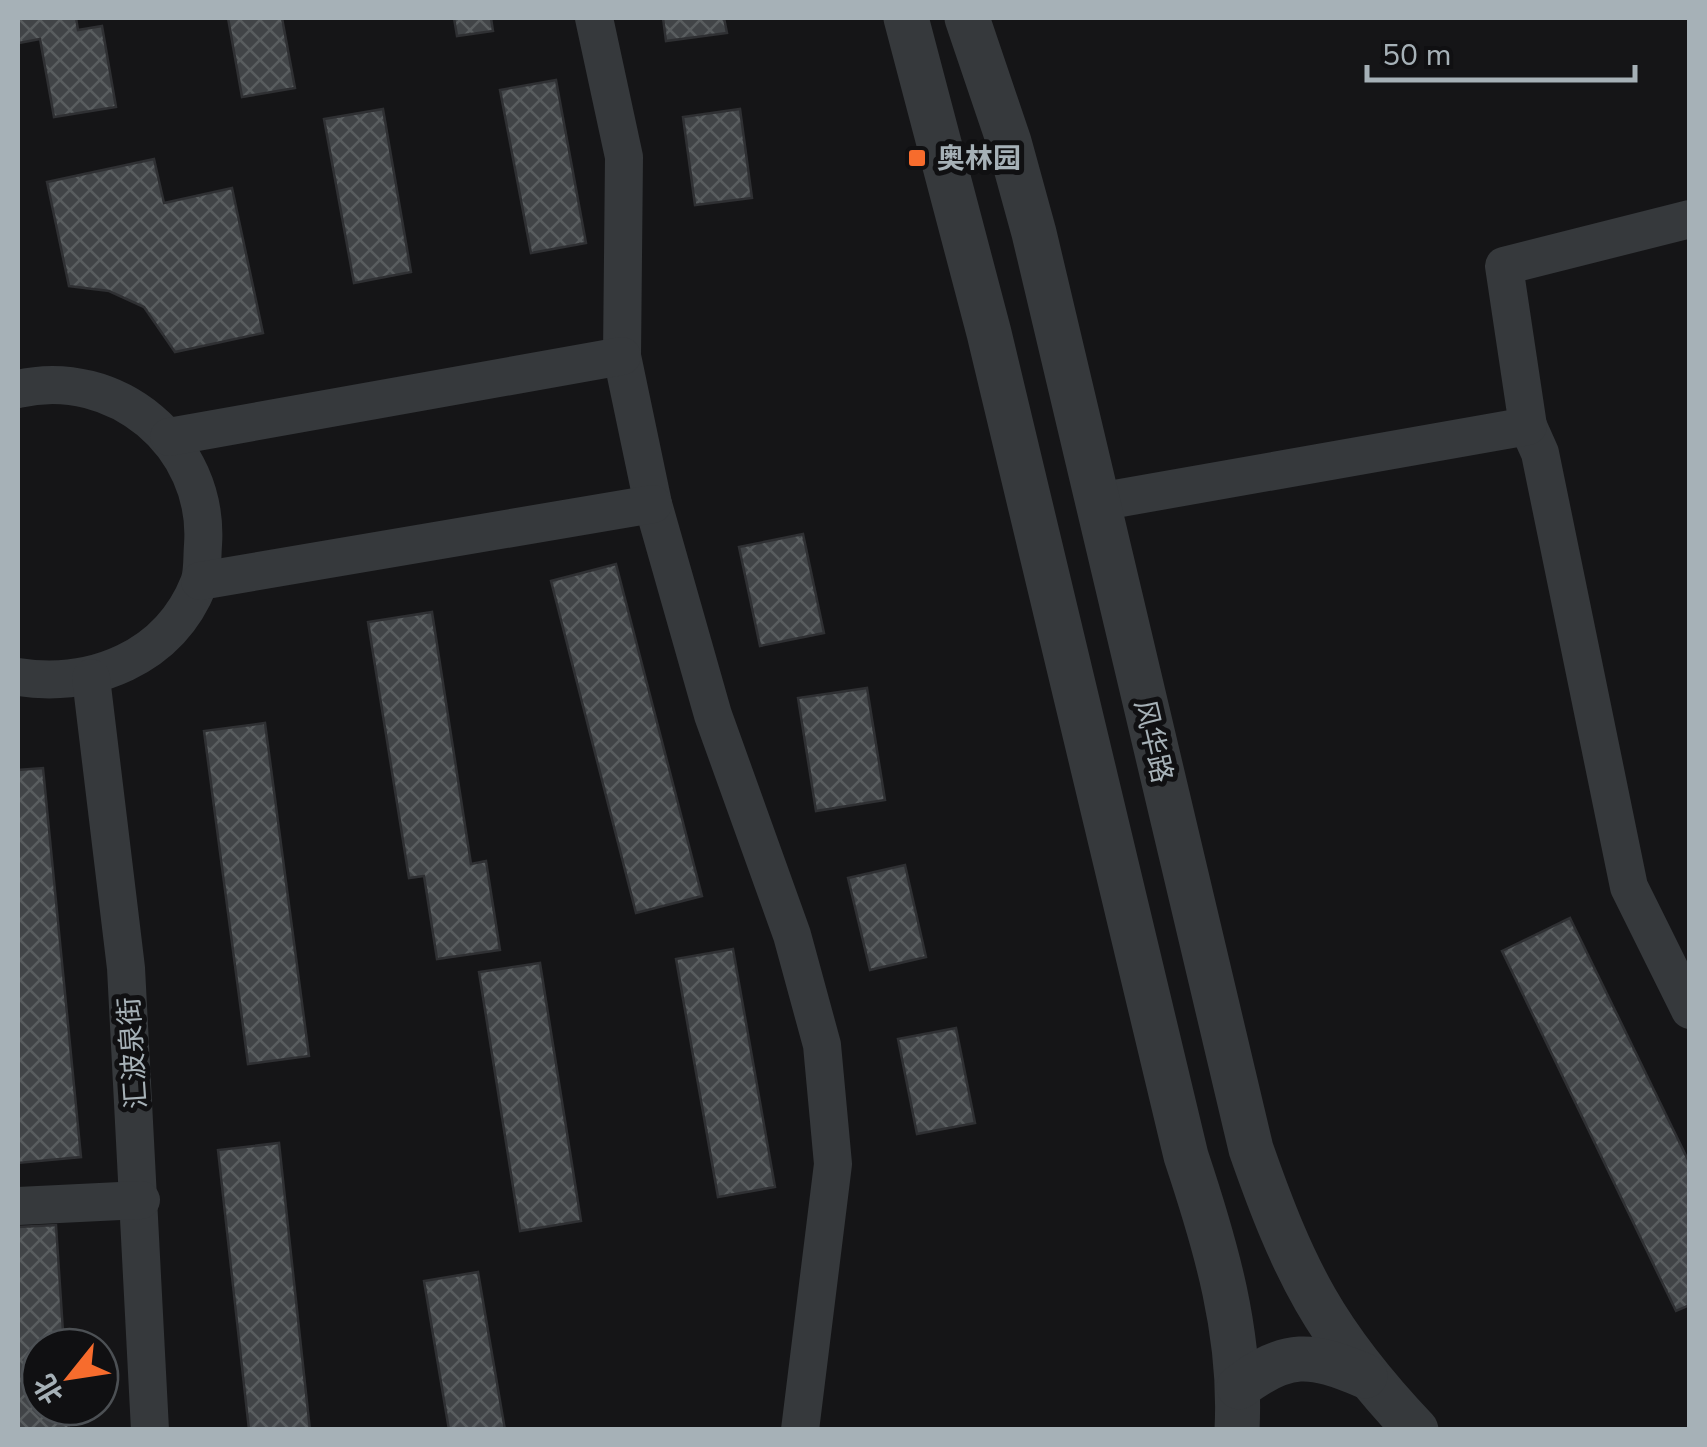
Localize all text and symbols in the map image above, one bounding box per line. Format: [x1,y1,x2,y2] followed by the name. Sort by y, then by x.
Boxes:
[1367,20,1634,82] scale bar
[1382,35,1451,76] text: 50 m
[937,140,1021,178] place label: 奥林园
[906,147,928,169] marker: 奥林园
[1125,696,1181,786] street label: 风华路
[110,996,156,1110] street label: 汇波泉街
[20,1327,120,1427] north arrow
[26,1367,73,1411] text: 北

